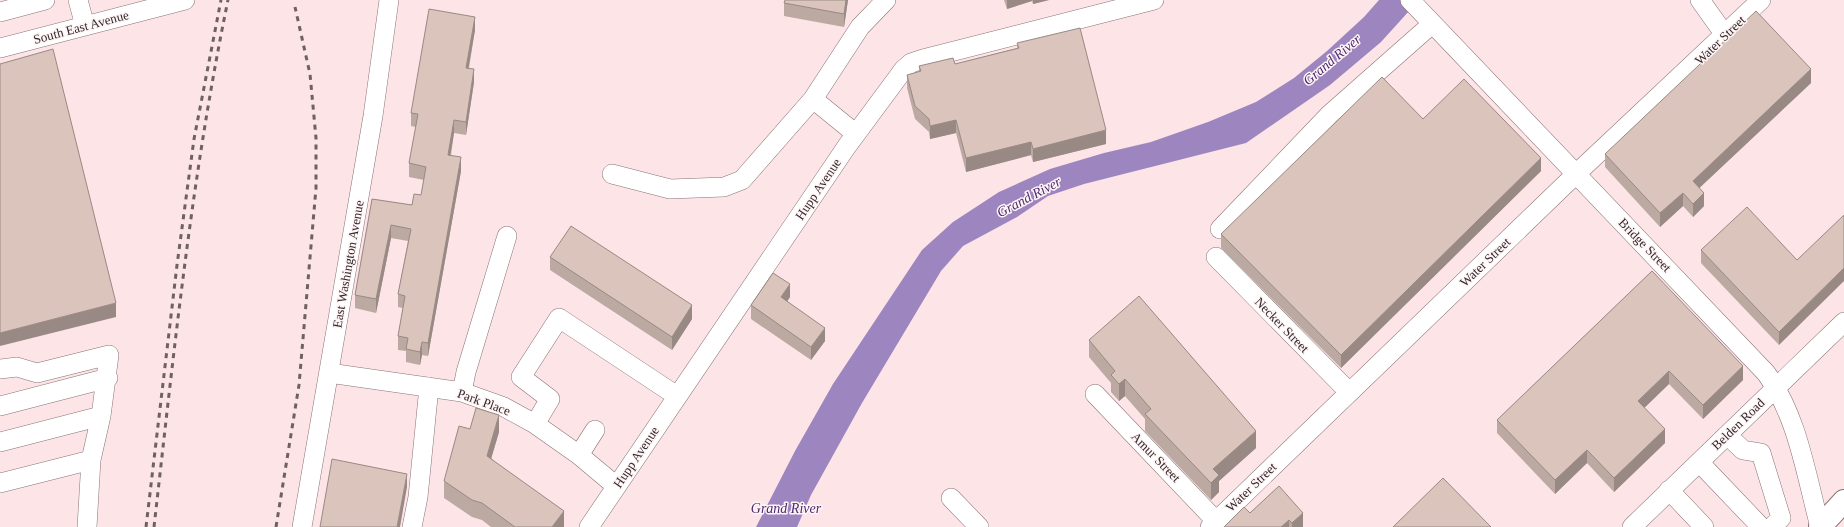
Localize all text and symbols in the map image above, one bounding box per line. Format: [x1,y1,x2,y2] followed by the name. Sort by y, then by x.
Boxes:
[32,7,130,47] street label: South East Avenue
[1692,12,1749,68] street label: Water Street
[1300,31,1364,88] water label: Grand River
[792,155,844,223] street label: Hupp Avenue
[994,174,1064,220] water label: Grand River
[329,199,367,329] street label: East Washington Avenue
[1616,215,1675,275] street label: Bridge Street
[1457,234,1514,290] street label: Water Street
[1252,294,1312,356] street label: Necker Street
[455,386,513,419] street label: Park Place
[1709,395,1768,453] street label: Belden Road
[610,423,662,491] street label: Hupp Avenue
[1128,429,1184,485] street label: Amur Street
[1223,459,1280,515] street label: Water Street
[751,501,822,516] water label: Grand River

